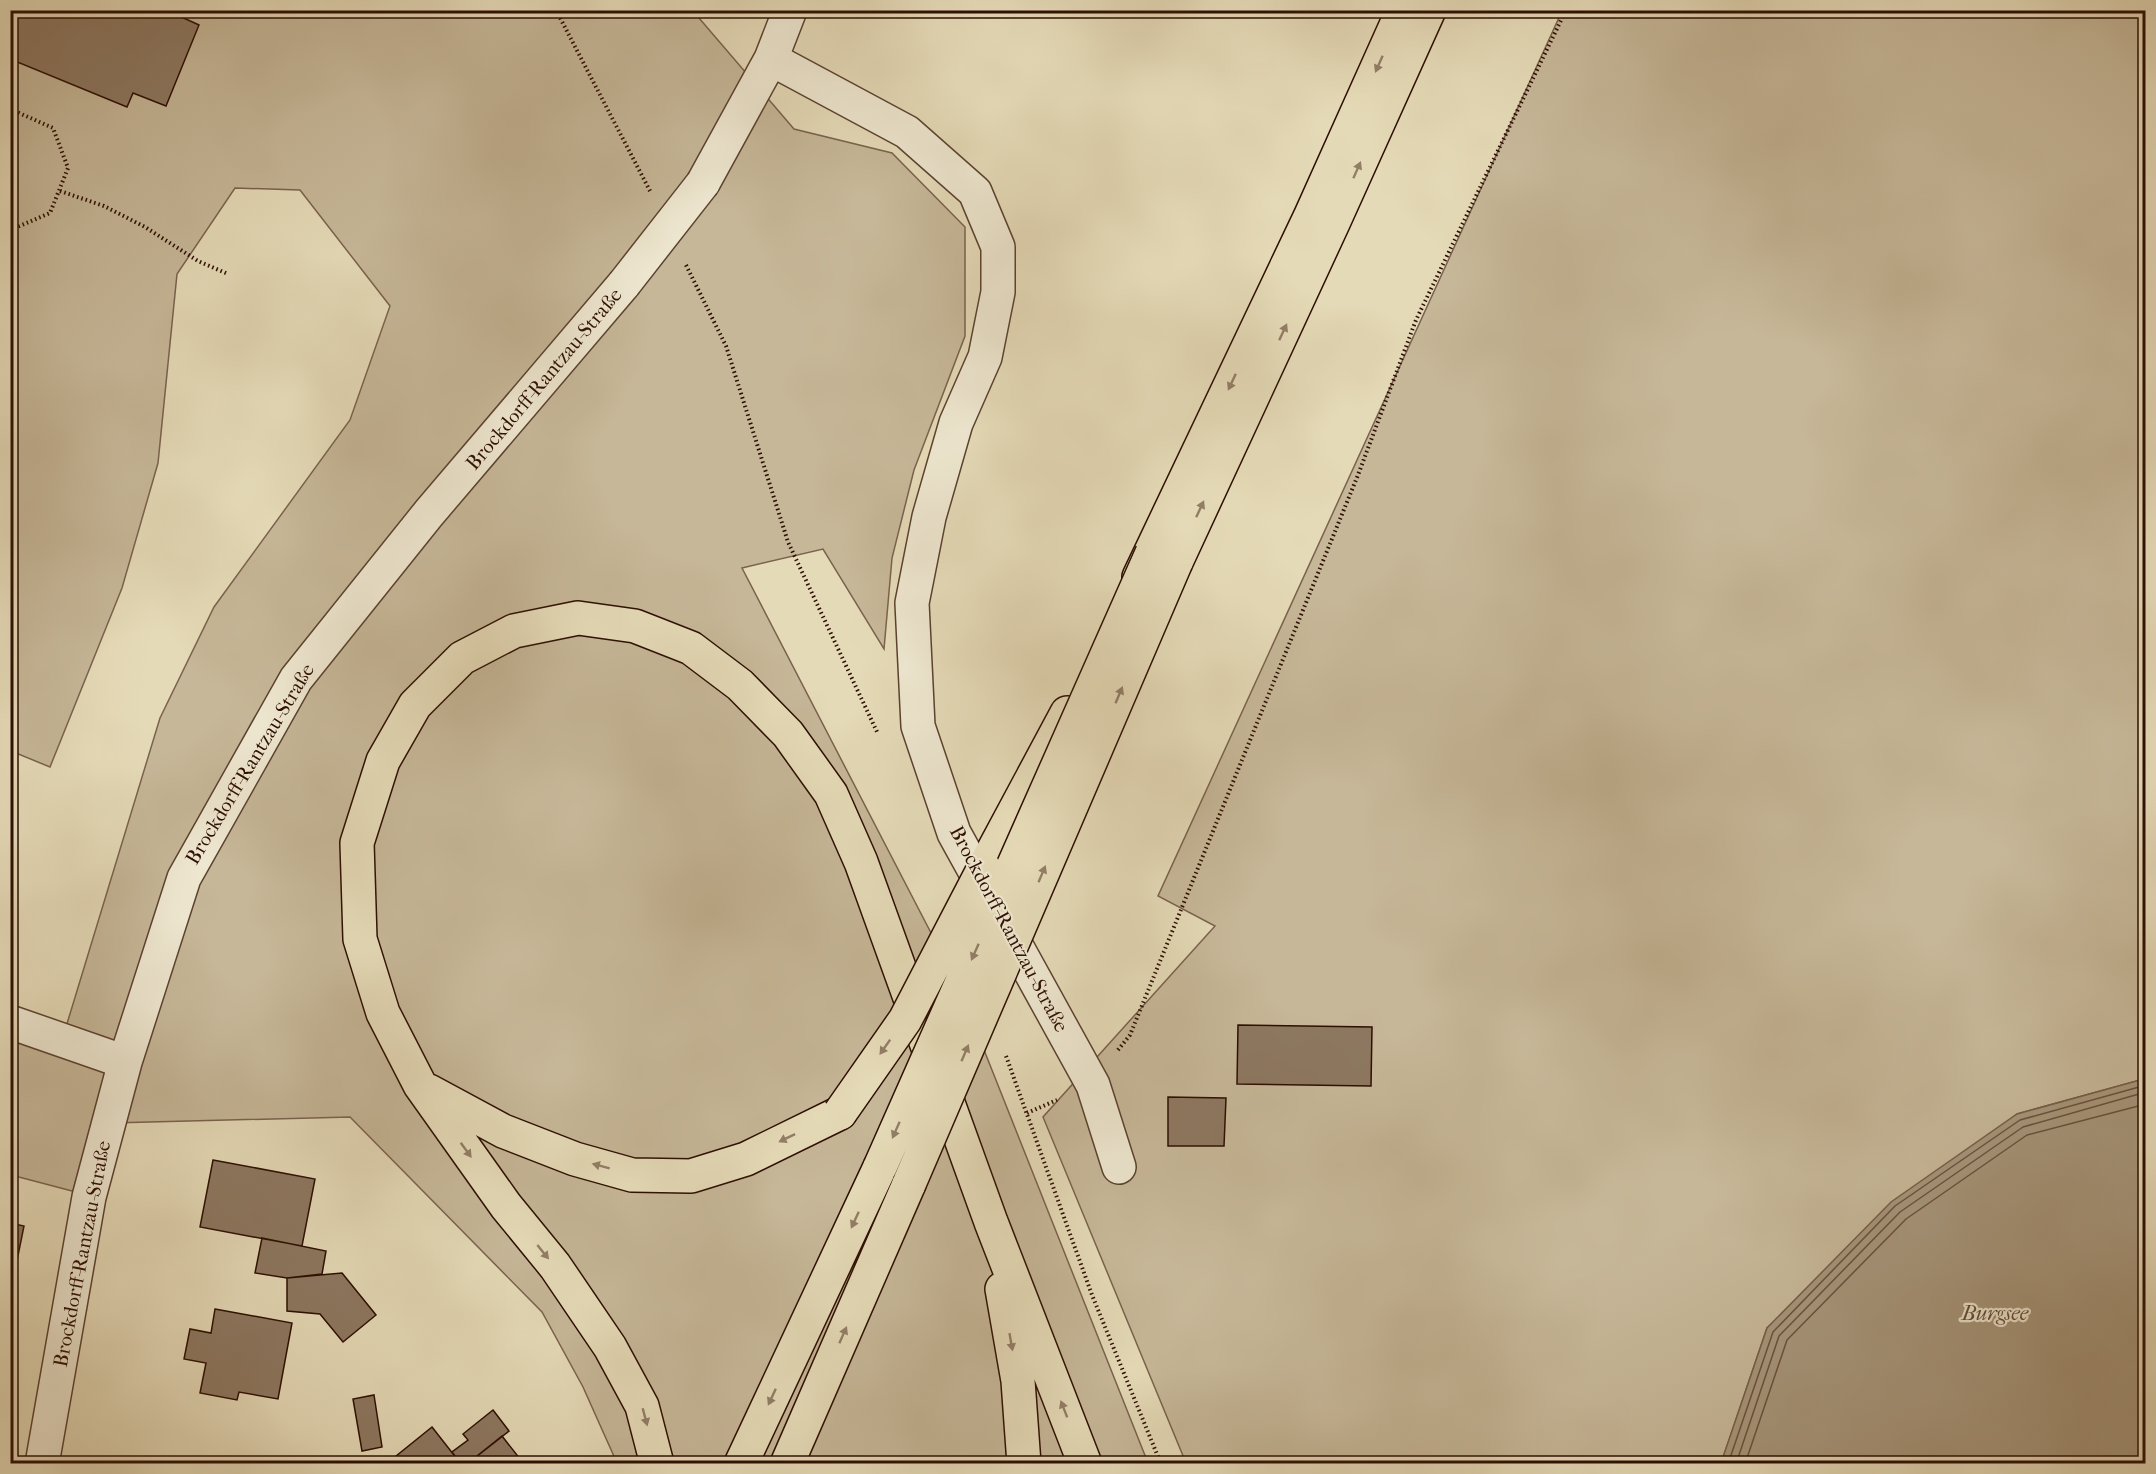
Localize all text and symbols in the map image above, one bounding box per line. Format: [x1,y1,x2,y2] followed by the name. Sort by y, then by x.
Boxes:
[1374,55,1384,73] one-way arrow
[1353,161,1362,178] one-way arrow
[461,283,627,474] street label: Brockdorff-Rantzau-Straße
[1278,323,1287,340] one-way arrow
[1228,373,1237,390] one-way arrow
[1196,500,1205,517] one-way arrow
[181,659,319,868] street label: Brockdorff-Rantzau-Straße
[1114,685,1124,703] one-way arrow
[945,822,1073,1036] street label: Brockdorff-Rantzau-Straße
[1038,865,1047,883] one-way arrow
[970,943,980,961] one-way arrow
[879,1039,891,1055] one-way arrow
[960,1044,970,1062] one-way arrow
[891,1121,900,1139] one-way arrow
[779,1133,796,1143] one-way arrow
[49,1139,115,1369] street label: Brockdorff-Rantzau-Straße
[460,1142,471,1158] one-way arrow
[592,1161,610,1171] one-way arrow
[850,1212,860,1230] one-way arrow
[536,1244,548,1259] one-way arrow
[1961,1301,2029,1325] water label: Burgsee
[838,1325,848,1343] one-way arrow
[1007,1333,1016,1352] one-way arrow
[768,1388,777,1405] one-way arrow
[1058,1400,1068,1418] one-way arrow
[641,1408,650,1426] one-way arrow

